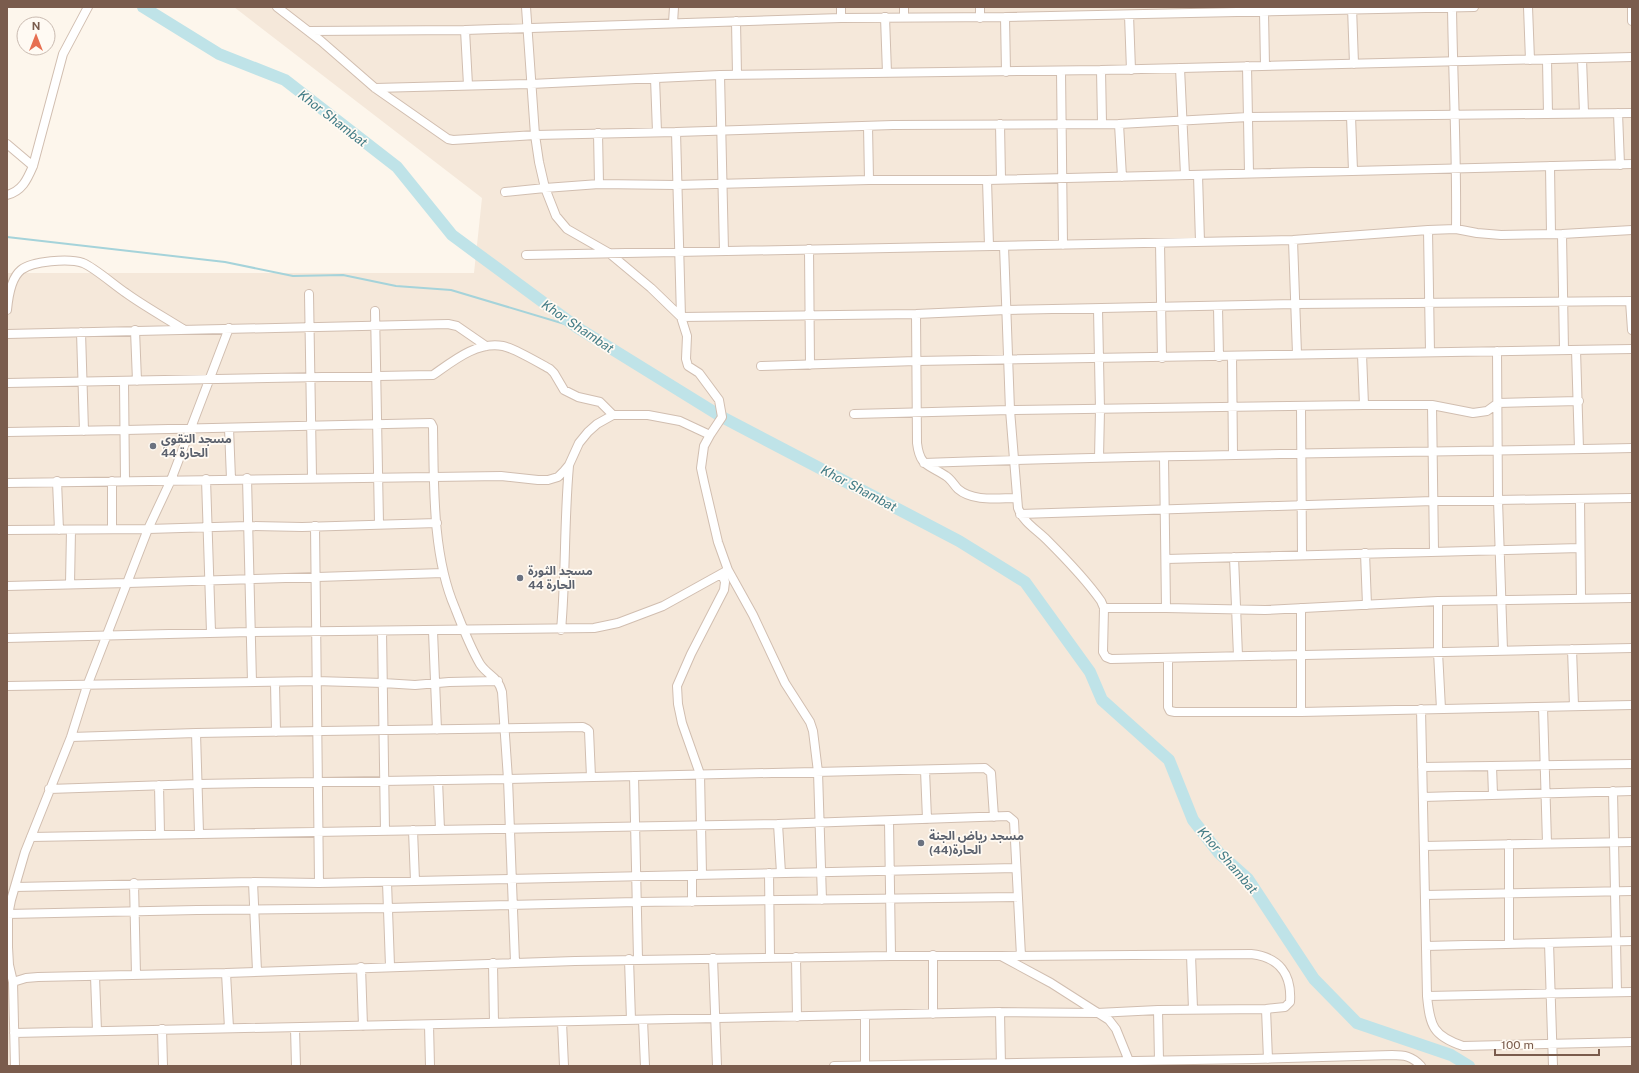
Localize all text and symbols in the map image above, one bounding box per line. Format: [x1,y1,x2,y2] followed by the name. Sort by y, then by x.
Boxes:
[16,16,56,56] north arrow
[32,20,40,32] text: N
[295,87,370,150] water label: Khor Shambat
[539,297,617,356] water label: Khor Shambat
[161,432,232,460] place label: مسجد التقوي الحارة 44
[148,441,158,451] marker: مسجد التقوي الحارة 44
[818,462,899,515] water label: Khor Shambat
[528,564,593,592] place label: مسجد الثورة الحارة 44
[515,573,525,583] marker: مسجد الثورة الحارة 44
[1195,824,1261,897] water label: Khor Shambat
[929,829,1024,857] place label: مسجد رياض الجنة الحارة(44)
[916,838,926,848] marker: مسجد رياض الجنة الحارة(44)
[1495,1031,1599,1057] scale bar
[1501,1038,1534,1052] text: 100 m

